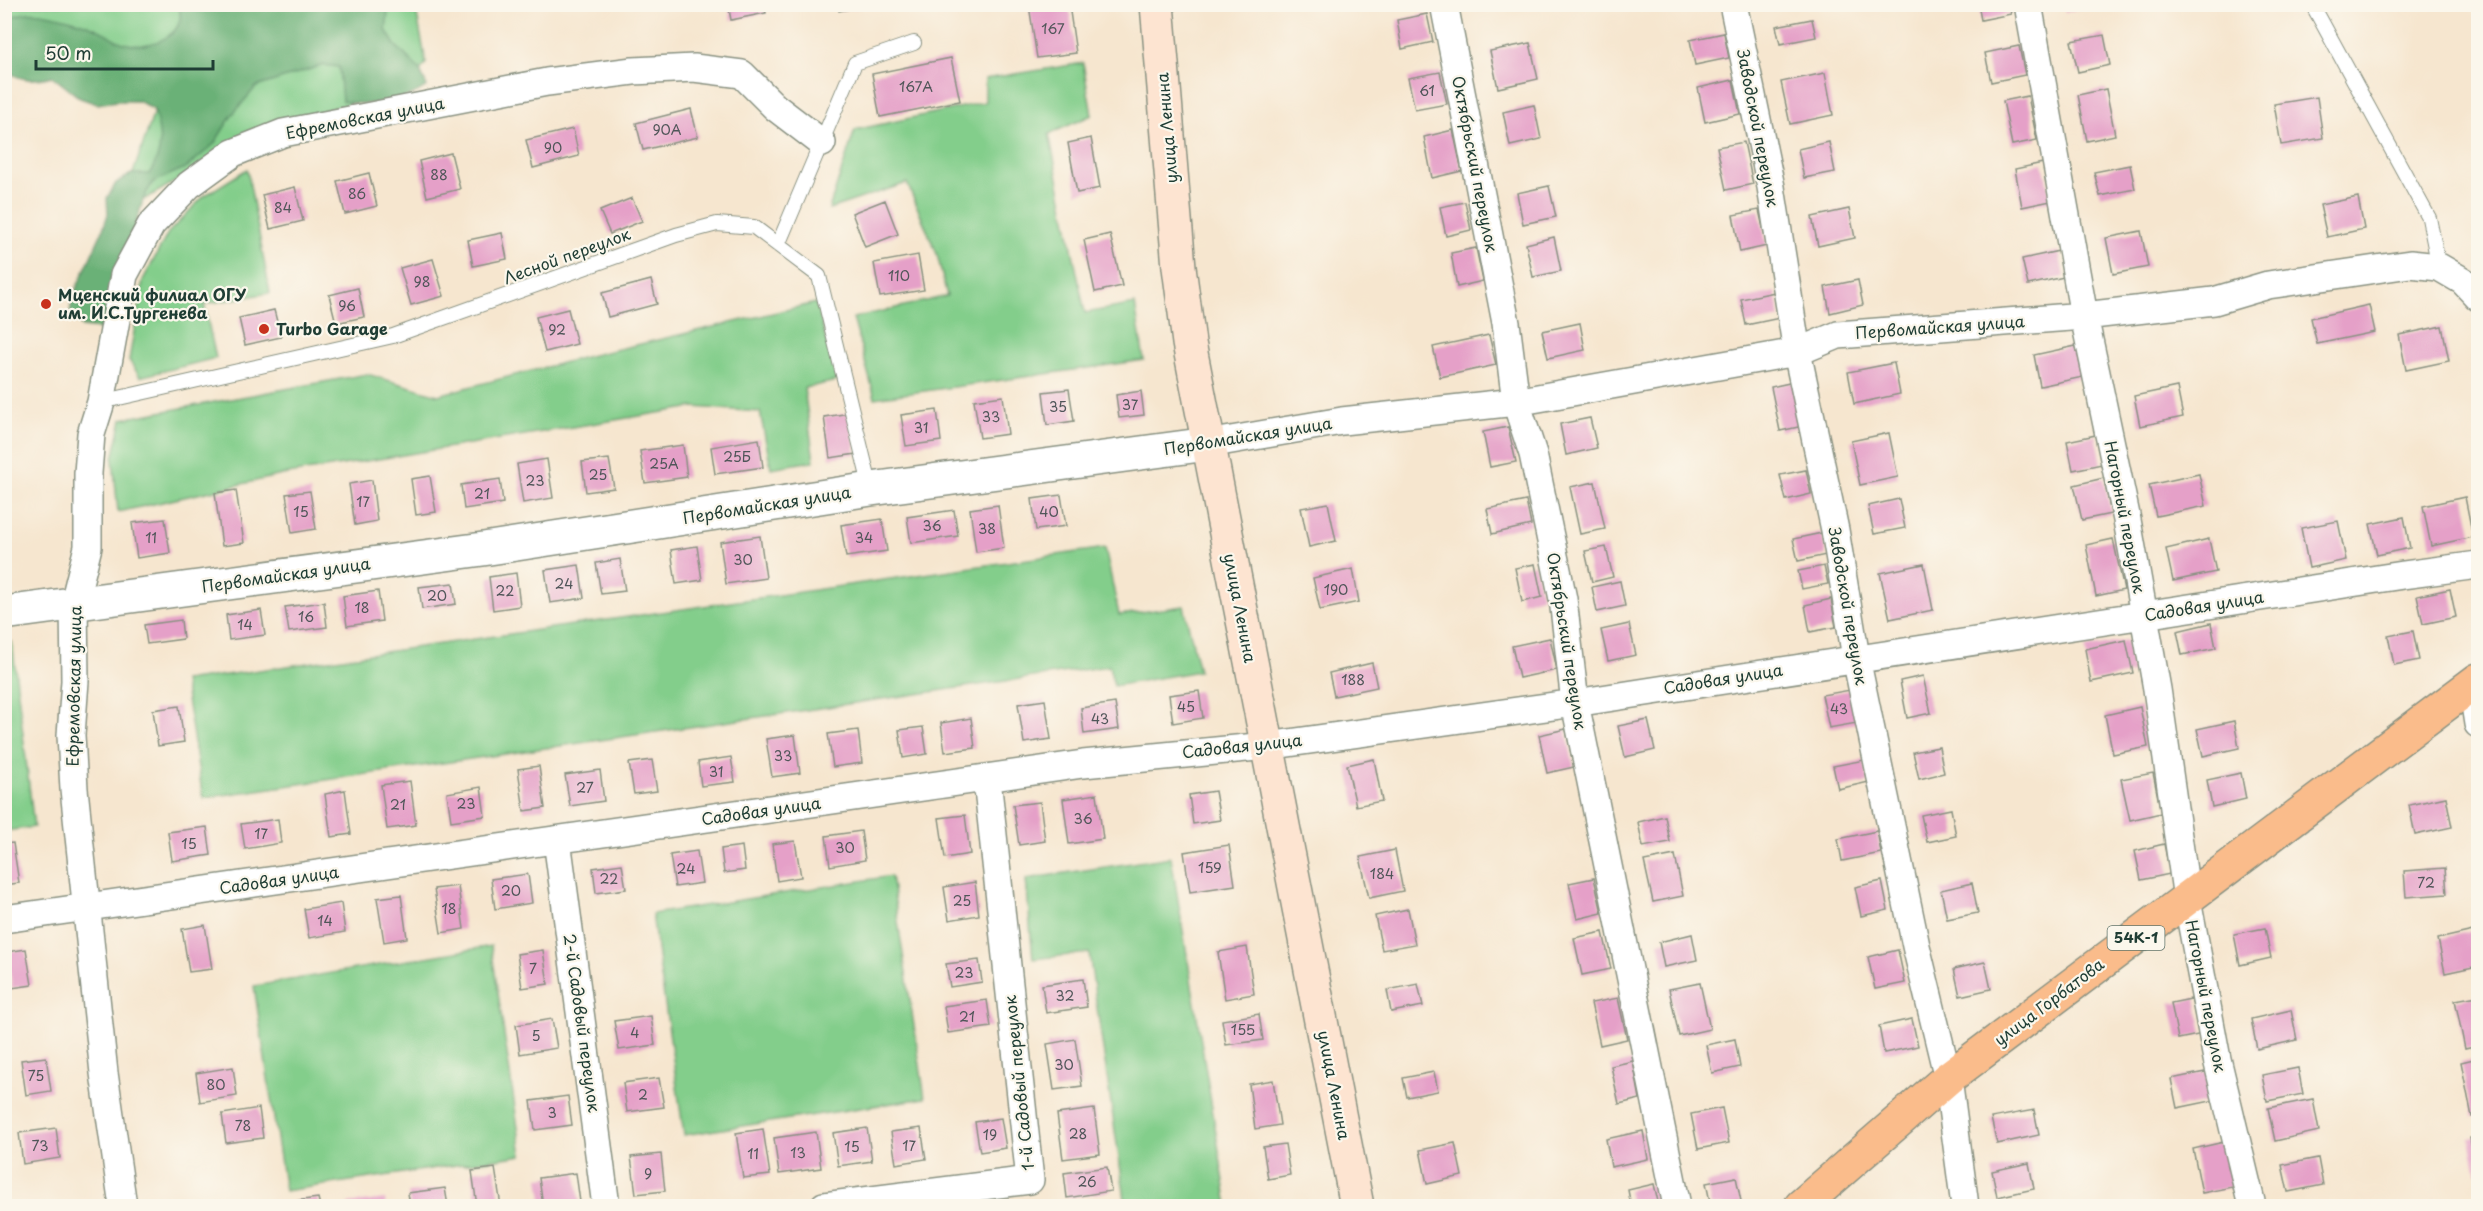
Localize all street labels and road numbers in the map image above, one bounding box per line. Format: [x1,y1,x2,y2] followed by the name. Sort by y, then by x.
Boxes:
[1732,47,1786,209] street label: Заводской переулок
[1149,72,1183,184] street label: улица Ленина
[1447,74,1505,255] street label: Октябрьский переулок
[284,90,446,144] street label: Ефремовская улица
[500,221,634,289] street label: Лесной переулок
[1854,308,2025,344] street label: Первомайская улица
[1162,410,1334,460] street label: Первомайская улица
[2099,439,2153,595] street label: Нагорный переулок
[681,479,853,529] street label: Первомайская улица
[1823,525,1875,687] street label: Заводской переулок
[200,550,372,598] street label: Первомайская улица
[1542,550,1594,732] street label: Октябрьский переулок
[1219,551,1263,665] street label: улица Ленина
[2143,584,2265,626] street label: Садовая улица
[60,605,86,767] street label: Ефремовская улица
[1662,657,1784,699] street label: Садовая улица
[1181,727,1303,763] street label: Садовая улица
[700,790,822,830] street label: Садовая улица
[218,859,340,899] street label: Садовая улица
[2180,918,2234,1074] street label: Нагорный переулок
[2108,926,2164,950] road number: 54К-1
[559,932,607,1114] street label: 2-й Садовый переулок
[1988,952,2109,1051] street label: улица Горбатова
[997,994,1039,1172] street label: 1-й Садовый переулок
[1313,1028,1357,1142] street label: улица Ленина

